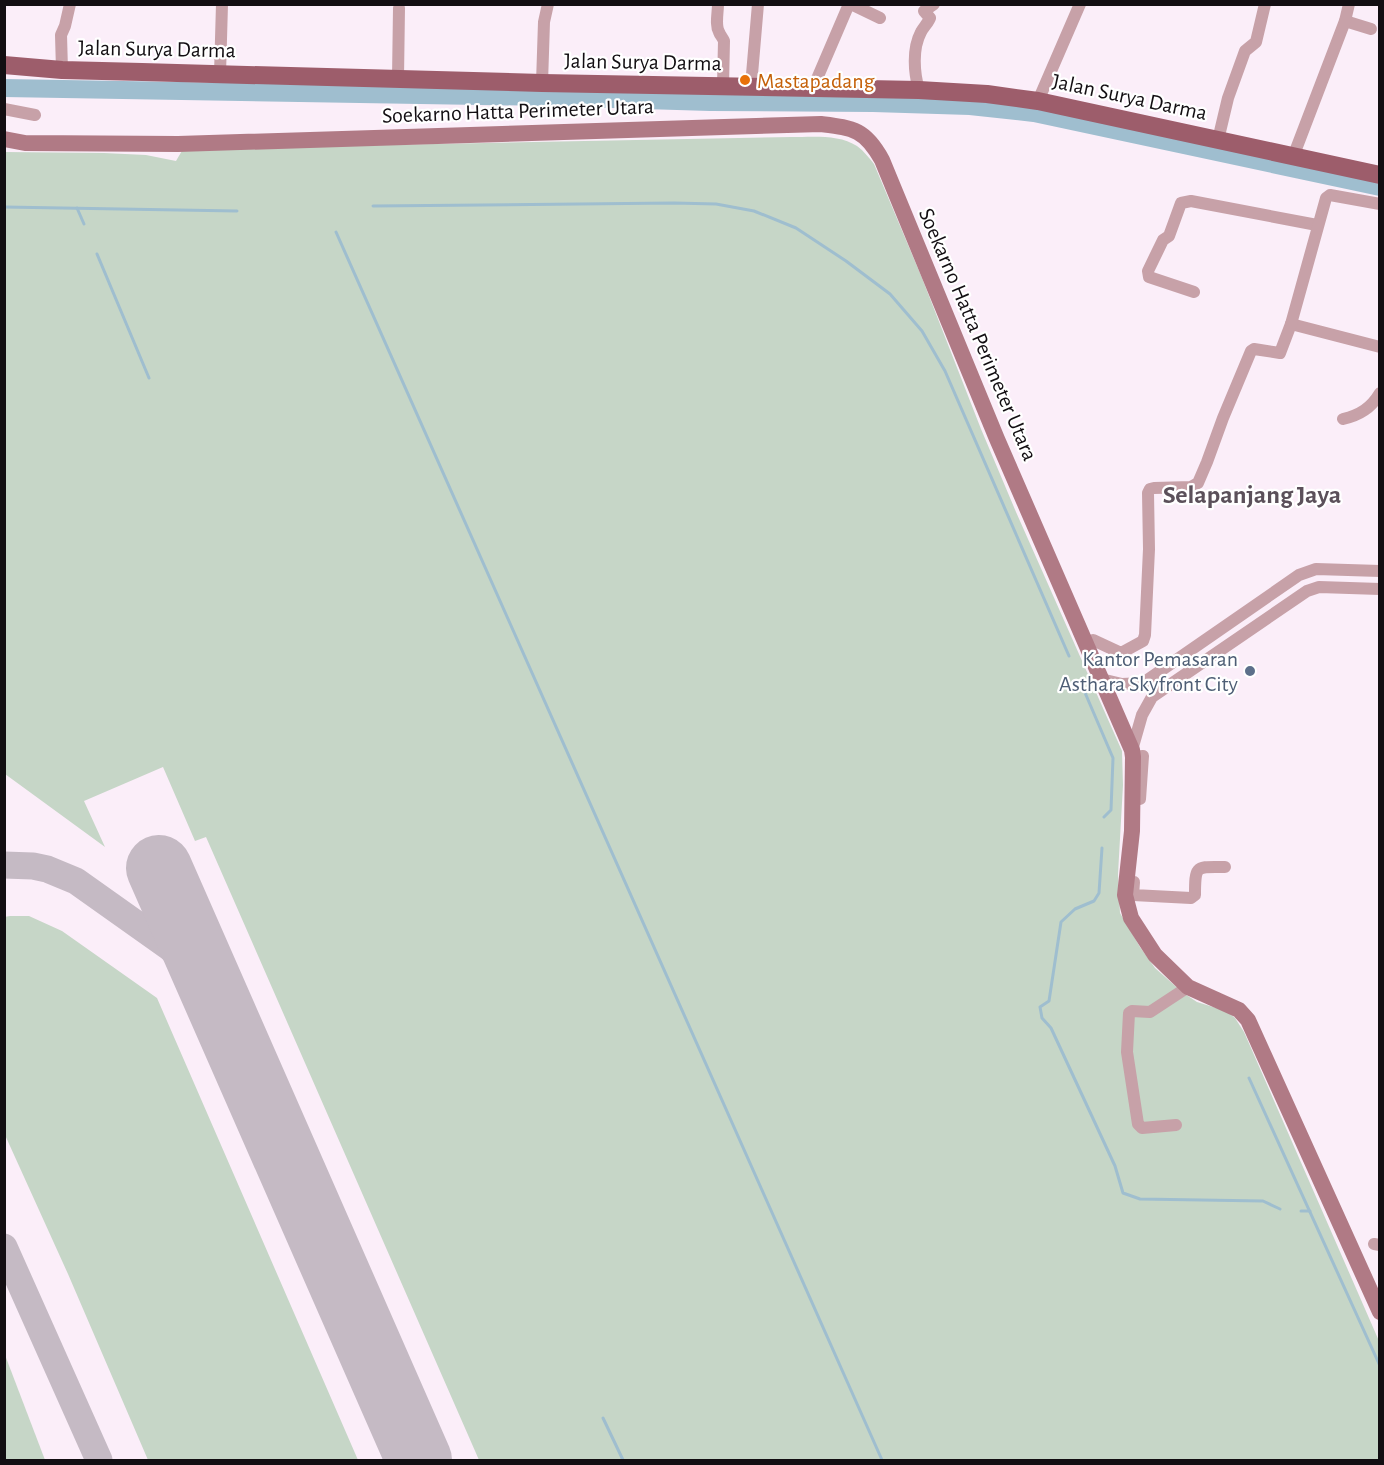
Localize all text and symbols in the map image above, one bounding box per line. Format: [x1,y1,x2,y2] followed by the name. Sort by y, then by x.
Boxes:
[78,37,236,61] street label: Jalan Surya Darma
[564,50,722,74] street label: Jalan Surya Darma
[757,70,875,92] place label: Mastapadang
[1050,70,1209,124] street label: Jalan Surya Darma
[738,73,752,87] marker: Mastapadang
[382,95,654,127] street label: Soekarno Hatta Perimeter Utara
[915,205,1041,464] street label: Soekarno Hatta Perimeter Utara
[1163,482,1341,508] district label: Selapanjang Jaya
[1059,648,1239,695] place label: Kantor Pemasaran Asthara Skyfront City
[1243,664,1257,678] marker: Kantor Pemasaran Asthara Skyfront City

